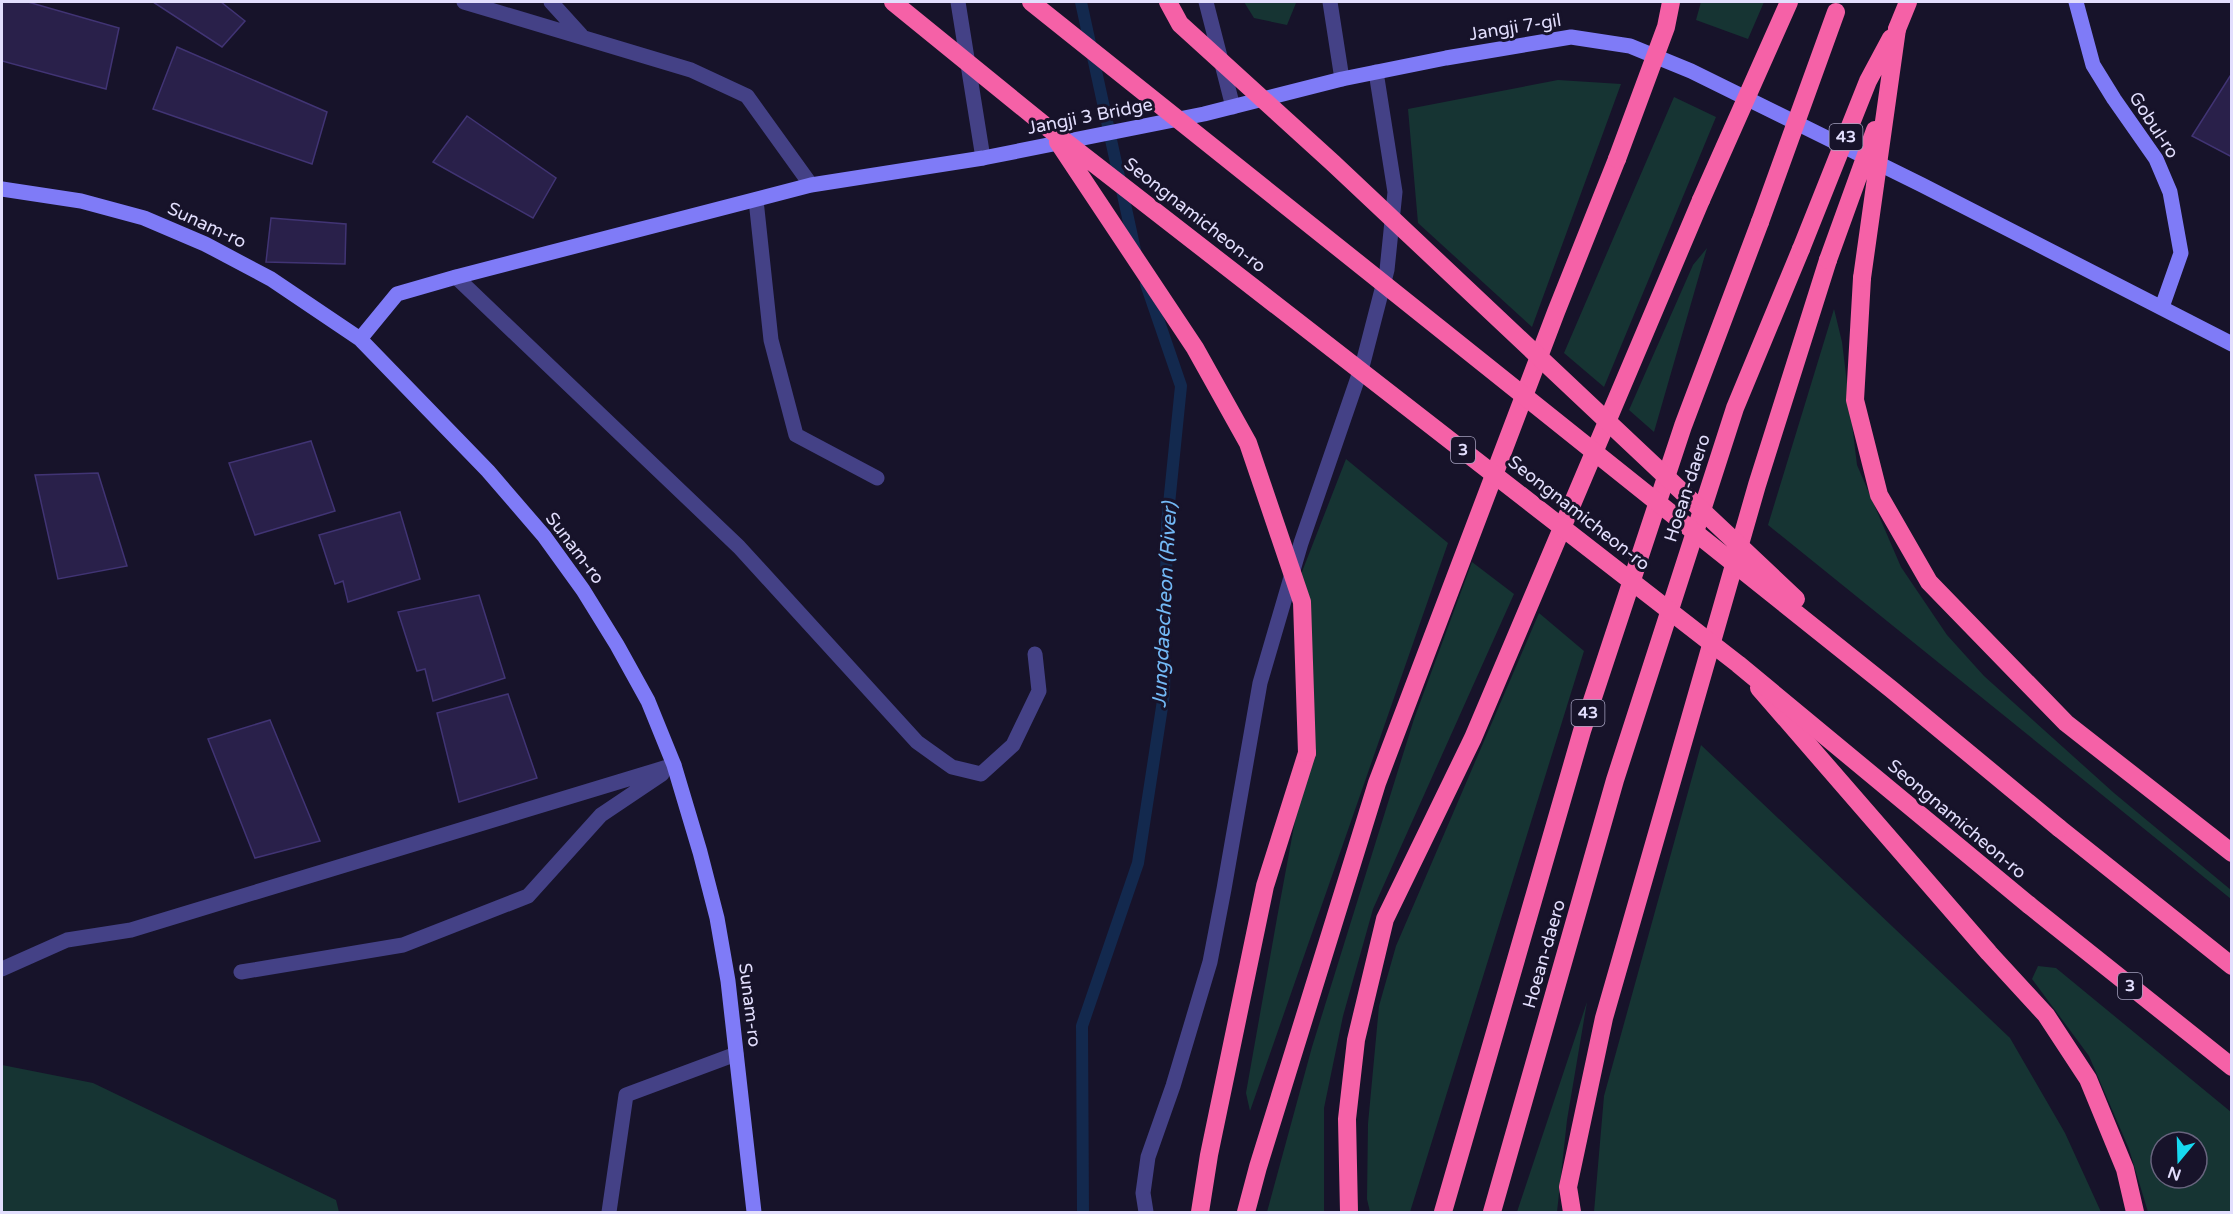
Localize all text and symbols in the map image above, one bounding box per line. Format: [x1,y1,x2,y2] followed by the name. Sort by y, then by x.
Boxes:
[1467,9,1563,45] street label: Jangji 7-gil
[2124,87,2184,163] street label: Gobul-ro
[1025,93,1155,139] street label: Jangji 3 Bridge
[1830,124,1862,150] road number: 43
[1120,153,1270,277] street label: Seongnamicheon-ro
[164,197,250,253] street label: Sunam-ro
[1659,431,1715,545] street label: Hoean-daero
[1451,437,1475,463] road number: 3
[1504,451,1654,575] street label: Seongnamicheon-ro
[1148,500,1182,709] water label: Jungdaecheon (River)
[541,508,609,588] street label: Sunam-ro
[1572,700,1604,726] road number: 43
[1883,755,2031,883] street label: Seongnamicheon-ro
[1518,897,1570,1011] street label: Hoean-daero
[734,962,766,1048] street label: Sunam-ro
[2118,973,2142,999] road number: 3
[2149,1130,2209,1190] north arrow
[2165,1162,2184,1185] text: N

